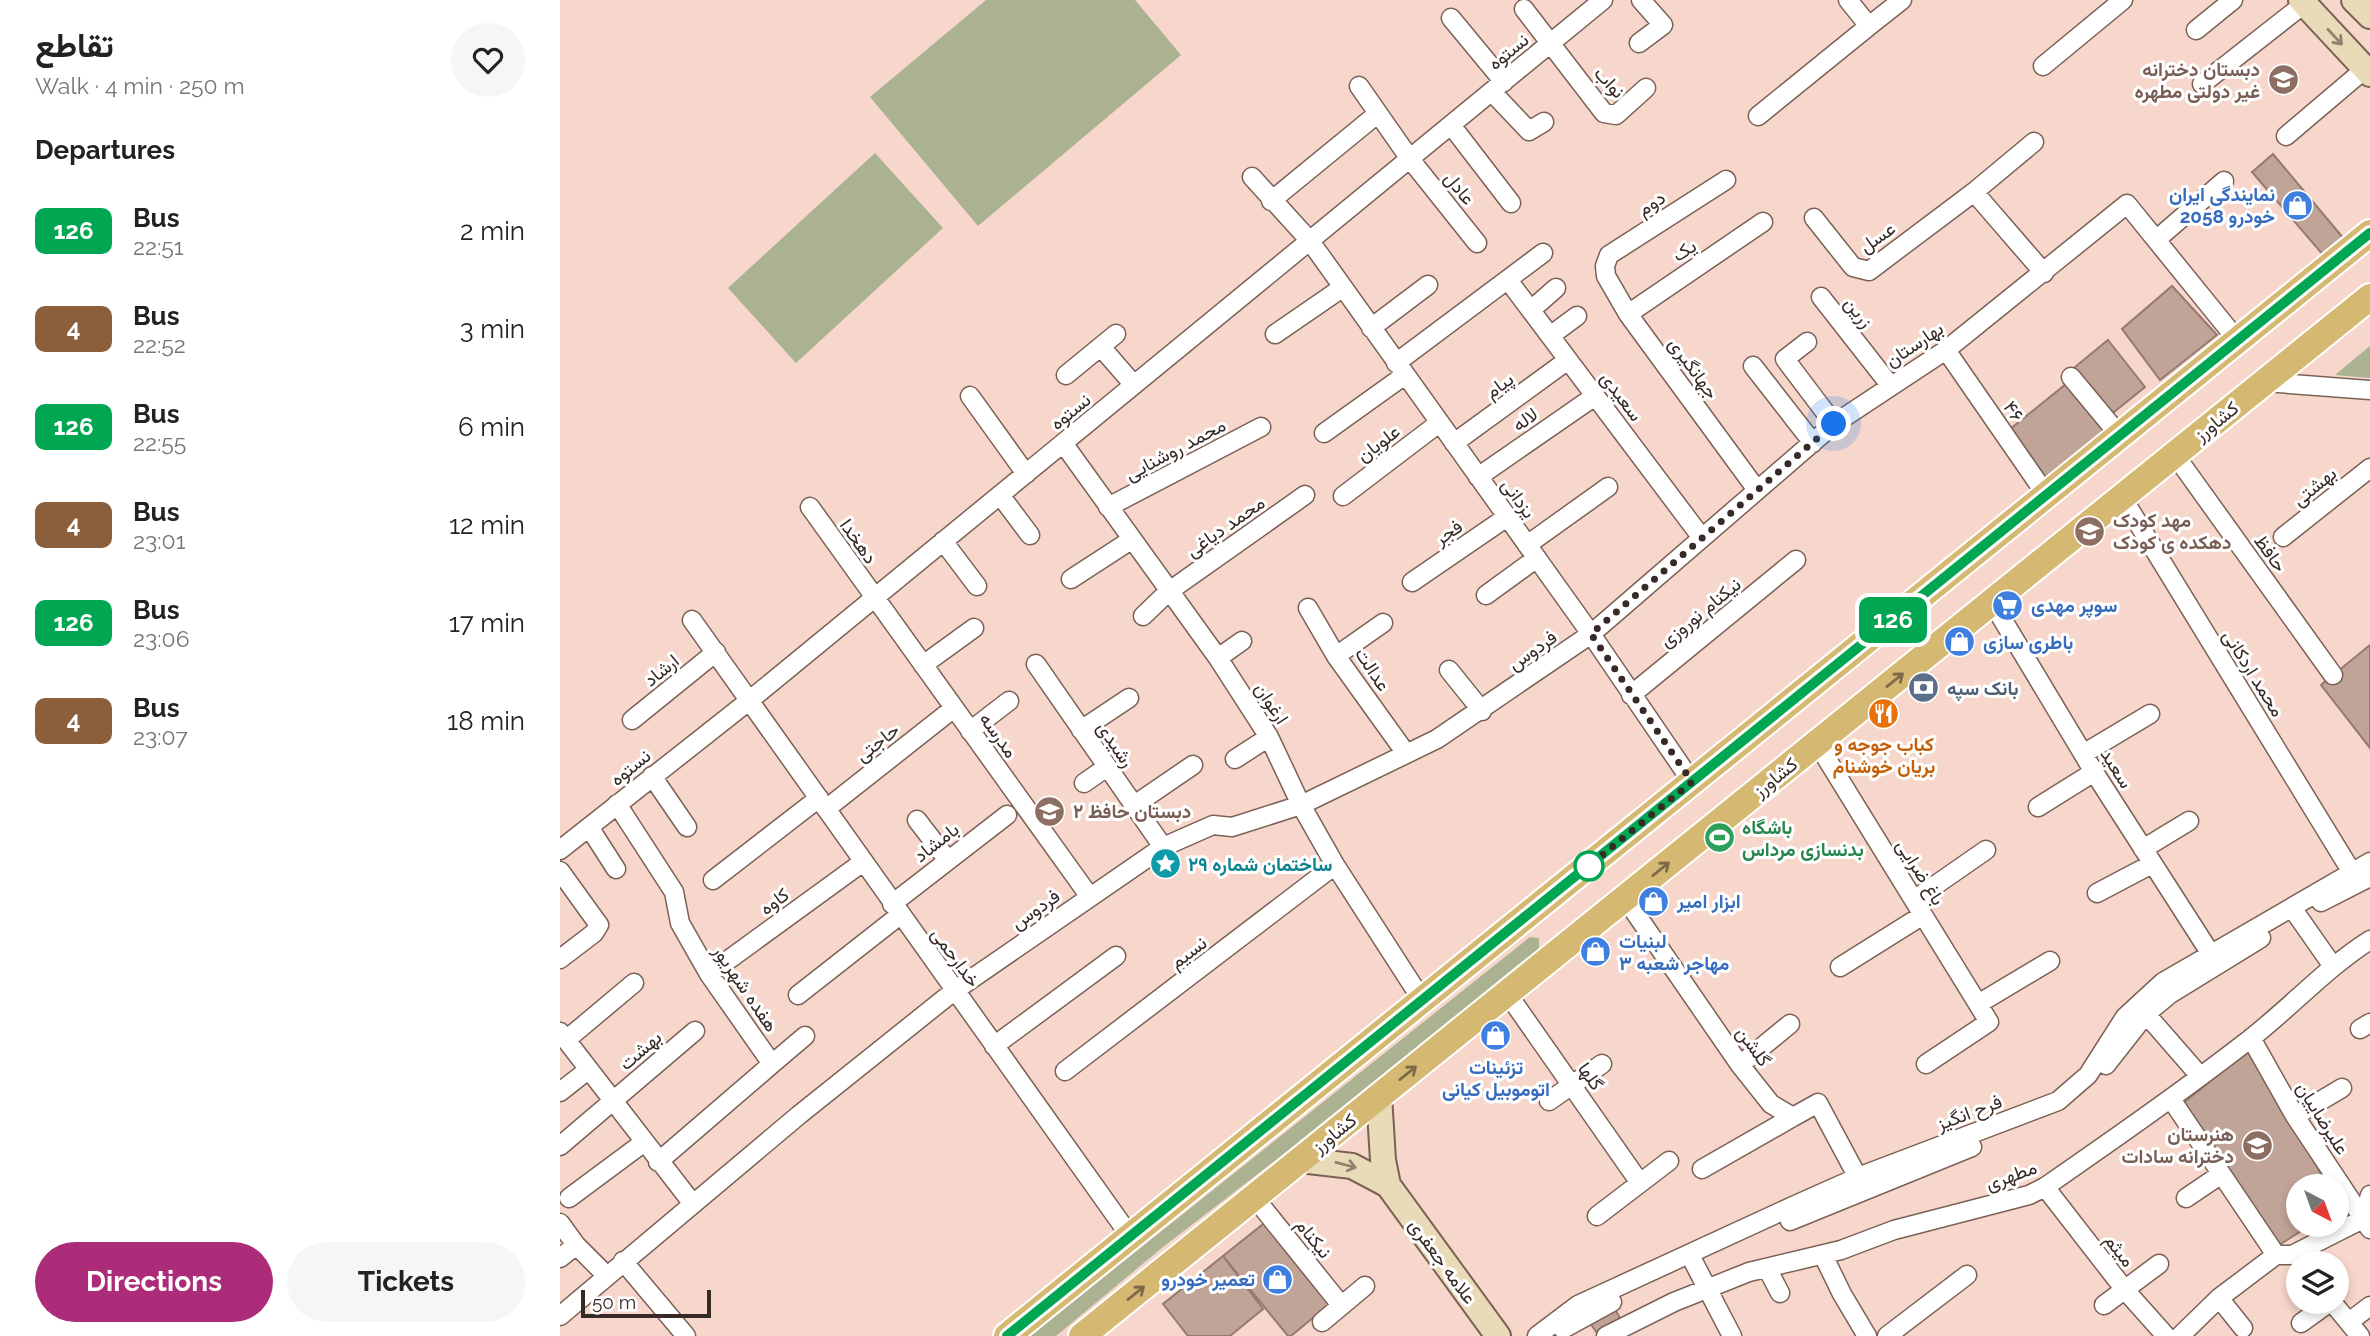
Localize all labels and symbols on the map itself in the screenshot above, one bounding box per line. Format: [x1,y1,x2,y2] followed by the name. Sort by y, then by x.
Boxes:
[1483,28,1533,75] street label: نستوه
[2327,28,2344,45] one-way arrow
[2134,58,2260,104] place label: دبستان دخترانه غیر دولتی مطهره
[1589,62,1630,103] street label: نواب
[2266,63,2300,97] school or university icon: دبستان دخترانه غیر دولتی مطهره
[1439,167,1480,210] street label: عادل
[2169,183,2275,229] place label: نمایندگی ایران خودرو 2058
[1633,186,1670,222] street label: دوم
[2281,188,2315,222] shop icon: نمایندگی ایران خودرو 2058
[1855,217,1900,258] street label: عسل
[1668,234,1701,267] street label: یک
[1839,292,1878,332] street label: زرین
[1881,317,1948,372] street label: بهارستان
[1664,333,1724,404] street label: جهانگیری
[1481,367,1519,405] street label: پیام
[1595,367,1648,426] street label: سعیدی
[1045,388,1095,435] street label: نستوه
[1999,396,2029,426] street label: ۴۶
[2189,397,2243,447] street label: کشاورز
[1508,402,1542,436] street label: لاله
[1816,406,1851,441] your location
[1121,413,1230,486] street label: محمد روشنایی
[1352,420,1404,467] street label: علویان
[2288,462,2341,511] street label: بهشتی
[1496,474,1541,523] street label: یزدانی
[1181,491,1269,562] street label: محمد دیاغی
[2113,509,2231,555] place label: مهد کودک دهکده ی کودک
[836,514,882,568] street label: دهخدا
[2073,514,2107,548] school or university icon: مهد کودک دهکده ی کودک
[1429,515,1467,551] street label: فجر
[2250,530,2292,576] street label: حافظ
[1655,573,1746,653] street label: نیکنام نوروزی
[1991,588,2025,622] supermarket icon: سوپر مهدی
[2031,594,2117,619] place label: سوپر مهدی
[1853,597,1933,643] line badge: 126
[1503,625,1561,675] street label: فردوس
[1943,625,1977,659] shop icon: باطری سازی
[2218,625,2289,721] street label: محمد اردکانی
[1983,631,2073,655] place label: باطری سازی
[1351,643,1395,695] street label: عدالت
[639,649,684,691] street label: ارشاد
[1907,671,1941,705] bank icon: بانک سپه
[1886,672,1904,688] one-way arrow
[1947,677,2018,702] place label: بانک سپه
[1250,678,1293,728] street label: ارغوان
[1867,696,1901,730] restaurant icon: کباب جوجه و بریان خوشنام
[975,708,1023,762] street label: مدرسه
[1092,717,1139,772] street label: رشیدی
[851,718,904,767] street label: حاجتی
[1833,733,1935,779] place label: کباب جوجه و بریان خوشنام
[605,744,655,791] street label: نستوه
[2095,744,2138,793] street label: سعید
[1748,753,1802,803] street label: کشاورز
[1033,794,1067,828] school or university icon: دبستان حافظ ۲
[1073,800,1191,823] place label: دبستان حافظ ۲
[1742,816,1864,862] place label: باشگاه بدنسازی مرداس
[909,818,963,867] street label: بامشاد
[1702,821,1736,855] sports icon: باشگاه بدنسازی مرداس
[1891,835,1950,910] street label: باغ ضرایی
[1148,847,1182,881] place icon: ساختمان شماره ۲۹
[1574,851,1604,881] unlabelled marker
[1188,853,1332,877] place label: ساختمان شماره ۲۹
[1652,861,1670,877] one-way arrow
[755,883,793,920] street label: کاوه
[1006,884,1064,934] street label: فردوس
[1637,884,1671,918] shop icon: ابزار امیر
[1676,890,1741,914] place label: ابزار امیر
[926,923,985,992] street label: خدارحمی
[1619,930,1729,976] place label: لبنیات مهاجر شعبه ۳
[1165,931,1212,975] street label: نسیم
[1579,935,1613,969] shop icon: لبنیات مهاجر شعبه ۳
[707,940,783,1036] street label: هفده شهریور
[1479,1019,1513,1053] shop icon: تزئینات اتوموبیل کیانی
[1731,1022,1776,1071] street label: گلشن
[614,1026,666,1075] street label: بهشت
[1442,1056,1550,1102] place label: تزئینات اتوموبیل کیانی
[1573,1058,1608,1095] street label: گلها
[1398,1066,1416,1081] one-way arrow
[2291,1078,2354,1159] street label: علیرضاییان
[1932,1090,2005,1137] street label: فرح انگیز
[1307,1109,1361,1159] street label: کشاورز
[2122,1123,2234,1169] place label: هنرستان دخترانه سادات
[2240,1128,2274,1162] school or university icon: هنرستان دخترانه سادات
[1982,1156,2040,1195] street label: مطهری
[1335,1160,1357,1173] one-way arrow
[2286,1174,2348,1237] north arrow
[1290,1214,1337,1264] street label: نیکنام
[1404,1214,1481,1308] street label: علامه جعفری
[2099,1229,2140,1272] street label: میثم
[1261,1262,1295,1296] shop icon: تعمیر خودرو
[1161,1268,1255,1292] place label: تعمیر خودرو
[1126,1285,1144,1301] one-way arrow
[581,1287,710,1319] scale bar

